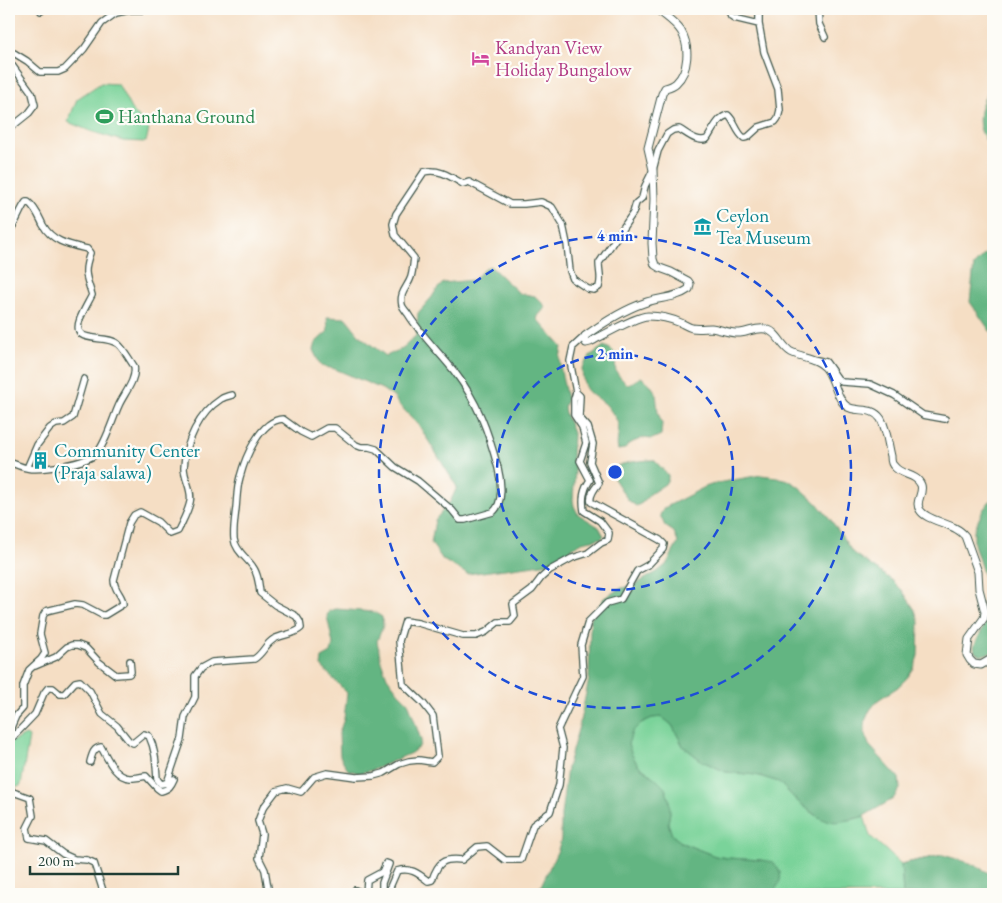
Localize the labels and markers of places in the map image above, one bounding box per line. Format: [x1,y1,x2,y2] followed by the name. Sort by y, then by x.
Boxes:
[495,35,633,82] place label: Kandyan View Holiday Bungalow
[471,48,491,68] hotel icon: Kandyan View Holiday Bungalow
[118,104,255,129] place label: Hanthana Ground
[94,106,114,126] sports icon: Hanthana Ground
[716,203,811,250] place label: Ceylon Tea Museum
[692,216,712,236] museum icon: Ceylon Tea Museum
[54,438,201,485] place label: Community Center (Praja salawa)
[30,451,50,471] building icon: Community Center (Praja salawa)
[606,463,624,481] centre of rings

